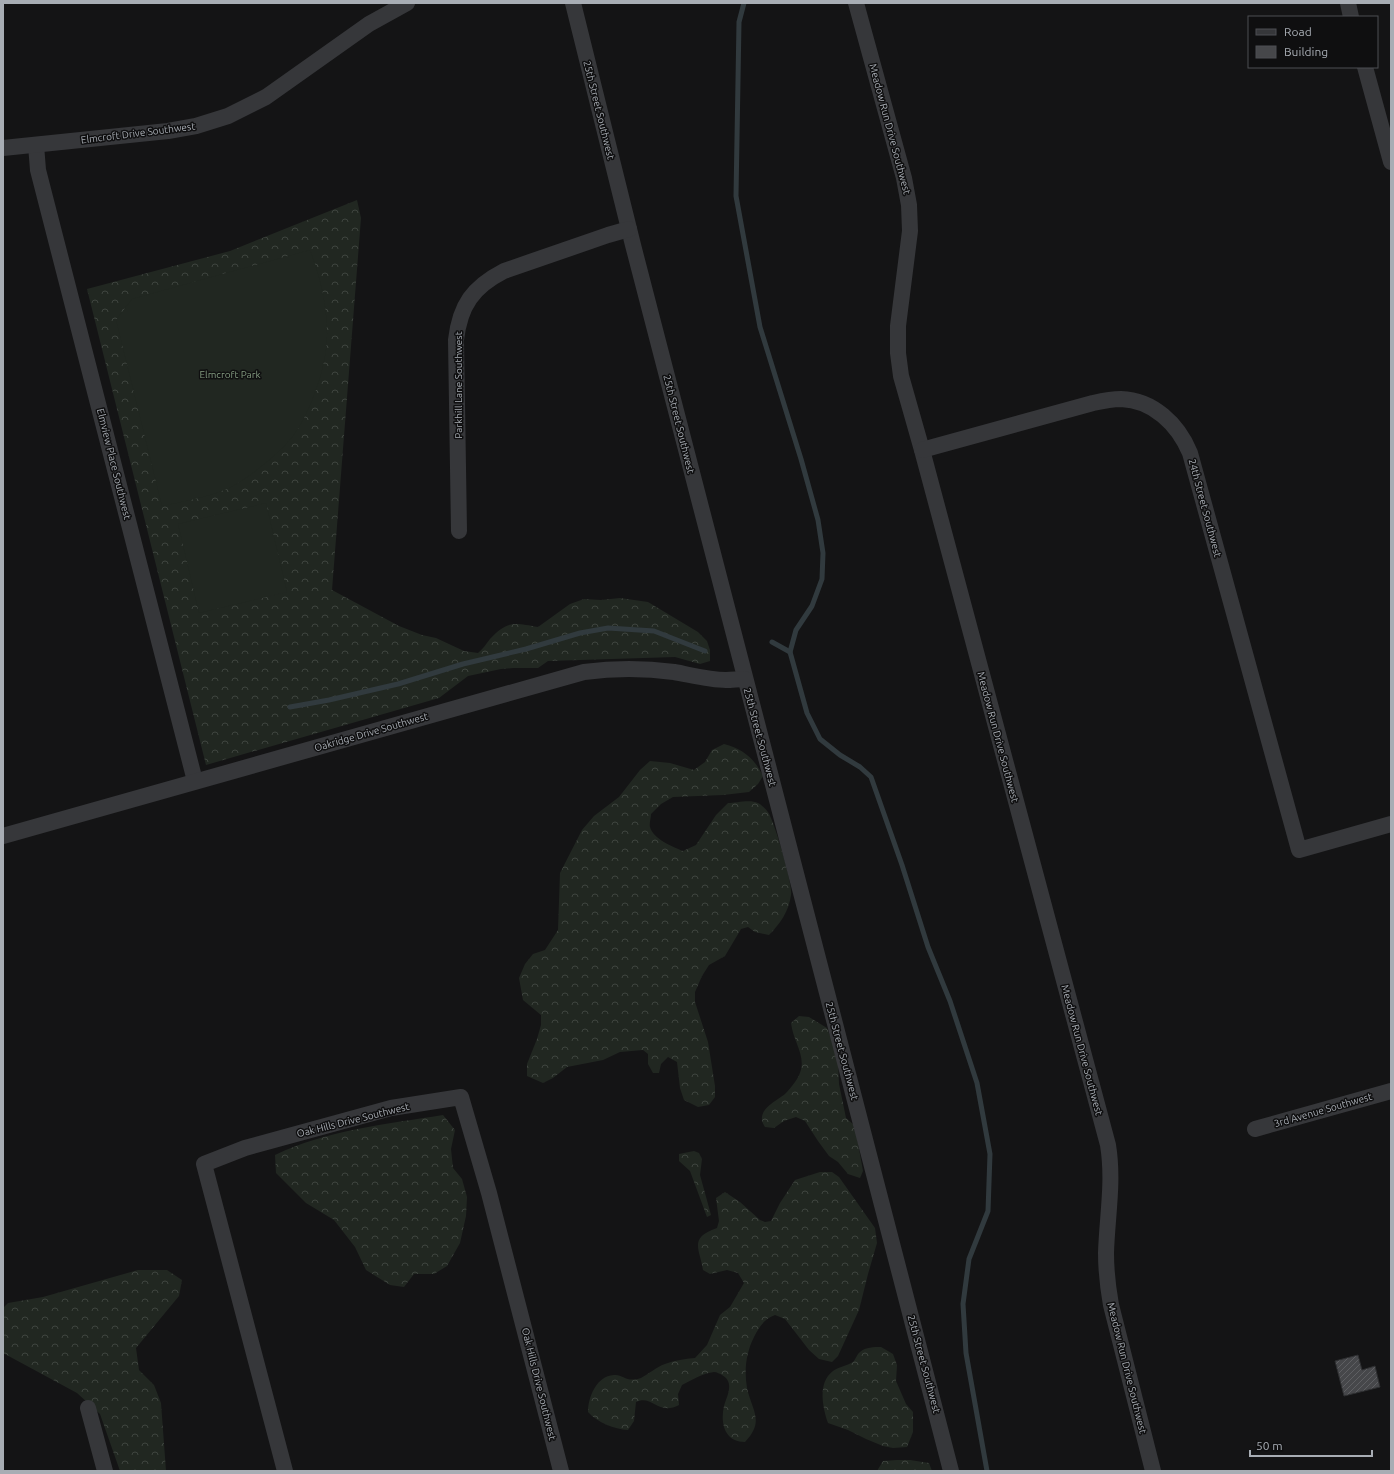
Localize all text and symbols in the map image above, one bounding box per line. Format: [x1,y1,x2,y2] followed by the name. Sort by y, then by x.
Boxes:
[1248,16,1378,68] legend
[1284,25,1312,38] text: Road
[1284,45,1328,58] text: Building
[581,59,617,161] street label: 25th Street Southwest
[867,62,913,196] street label: Meadow Run Drive Southwest
[80,121,196,145] street label: Elmcroft Drive Southwest
[453,331,464,439] street label: Parkhill Lane Southwest
[199,369,261,380] park label: Elmcroft Park
[661,373,697,475] street label: 25th Street Southwest
[95,407,133,521] street label: Elmview Place Southwest
[1187,458,1223,558] street label: 24th Street Southwest
[975,670,1021,804] street label: Meadow Run Drive Southwest
[742,687,778,787] street label: 25th Street Southwest
[313,711,429,753] street label: Oakridge Drive Southwest
[1059,983,1105,1117] street label: Meadow Run Drive Southwest
[824,1001,860,1101] street label: 25th Street Southwest
[1273,1091,1373,1129] street label: 3rd Avenue Southwest
[296,1101,410,1139] street label: Oak Hills Drive Southwest
[1105,1301,1149,1435] street label: Meadow Run Drive Southwest
[906,1314,942,1414] street label: 25th Street Southwest
[520,1327,558,1441] street label: Oak Hills Drive Southwest
[1250,1432,1372,1458] scale bar
[1256,1439,1283,1452] text: 50 m

